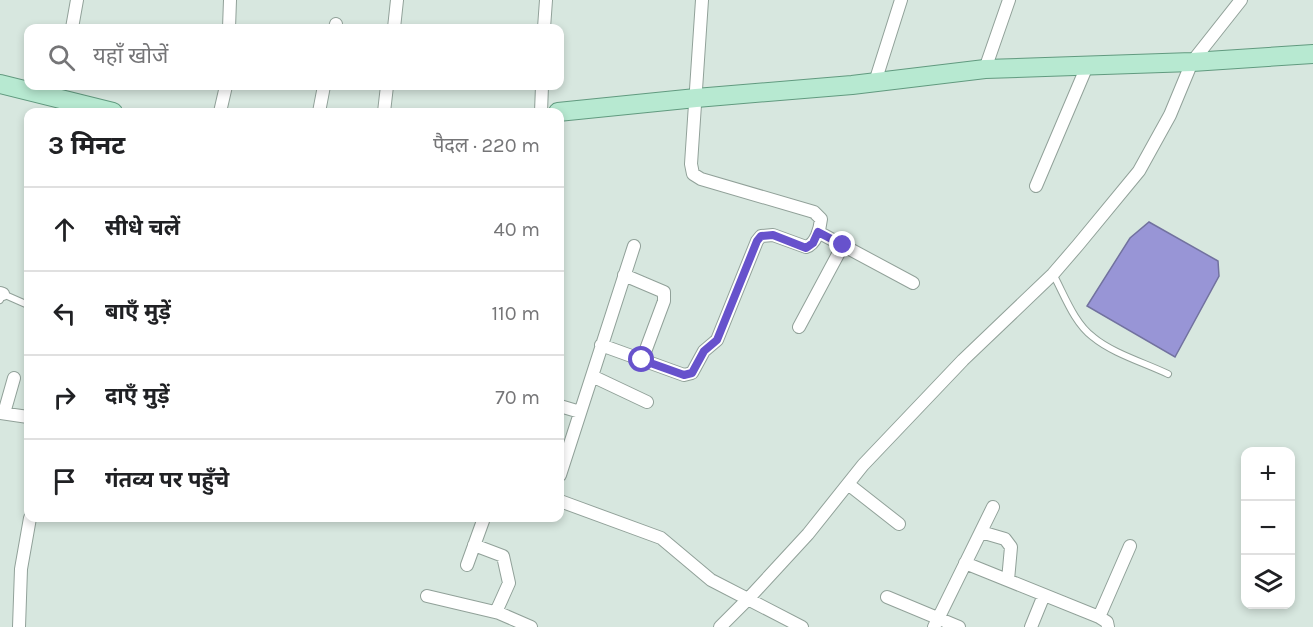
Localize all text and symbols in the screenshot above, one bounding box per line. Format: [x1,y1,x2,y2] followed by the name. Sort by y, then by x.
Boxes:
[24,24,564,90] search box
[45,41,78,74] icon: search
[93,43,168,69] text: यहाँ खोजें
[48,130,125,161] text: 3 मिनट
[433,134,540,157] text: पैदल · 220 m
[48,213,81,246] icon: ahead
[105,215,180,241] text: सीधे चलें
[494,218,540,241] text: 40 m
[829,231,855,257] route end
[48,297,81,330] icon: left
[105,299,171,325] text: बाएँ मुड़ें
[491,302,540,325] text: 110 m
[628,346,654,372] route start
[48,381,81,414] icon: right
[105,383,170,409] text: दाएँ मुड़ें
[495,386,540,409] text: 70 m
[1241,447,1295,609] map controls
[1241,447,1295,501] button: +
[48,465,81,498] icon: arrive
[105,467,229,493] text: गंतव्य पर पहुँचे
[1241,501,1295,555] button: −
[1241,555,1295,609] button: layers

